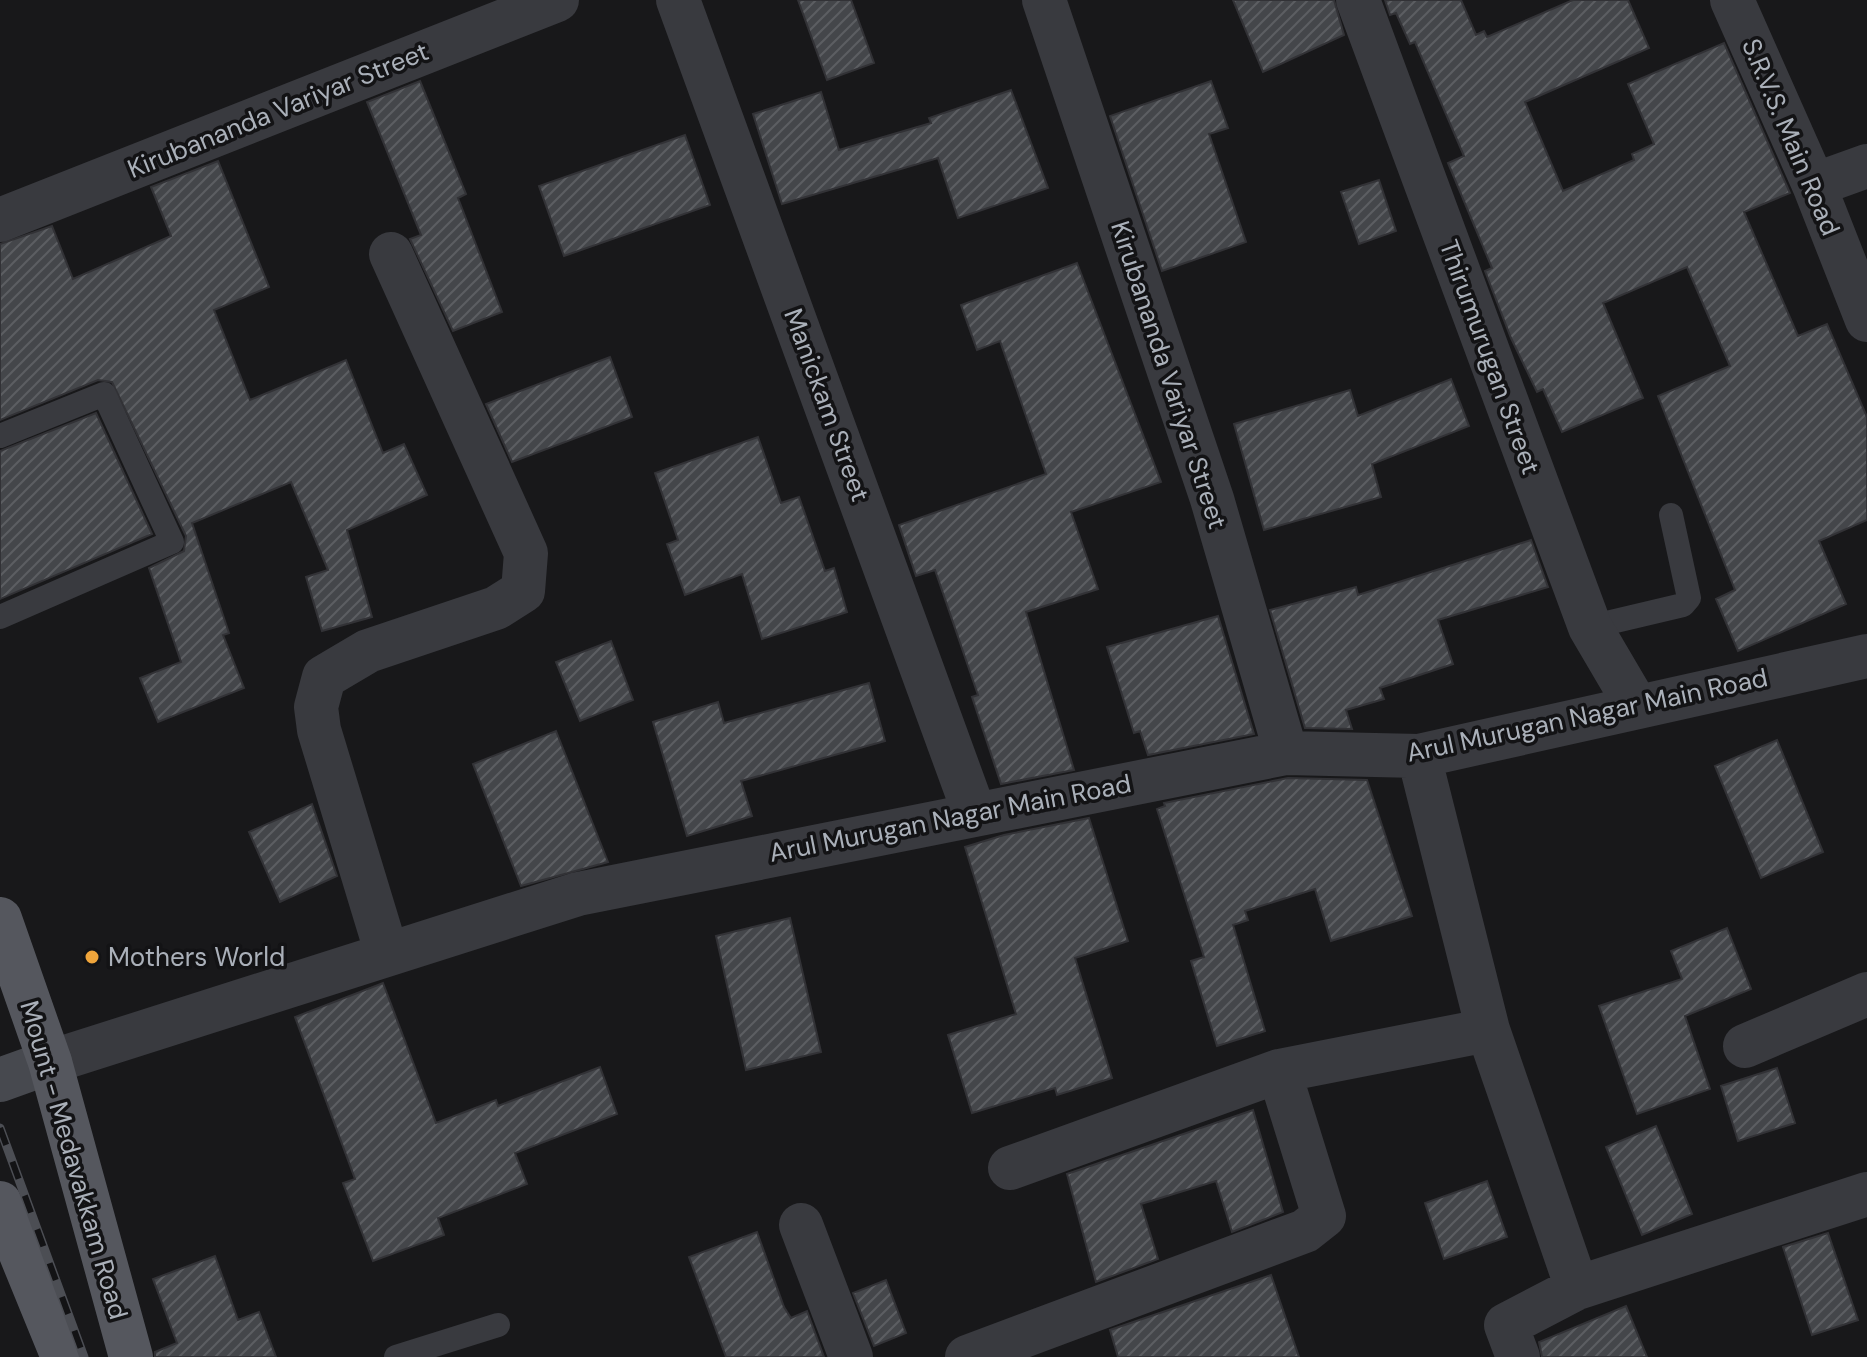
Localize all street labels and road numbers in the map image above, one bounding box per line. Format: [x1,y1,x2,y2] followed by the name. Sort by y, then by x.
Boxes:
[1734,33,1848,241] street label: S.R.V.S. Main Road
[122,34,434,186] street label: Kirubananda Variyar Street
[1103,217,1235,533] street label: Kirubananda Variyar Street
[1432,235,1548,479] street label: Thirumurugan Street
[776,304,878,506] street label: Manickam Street
[1403,660,1771,770] street label: Arul Murugan Nagar Main Road
[766,766,1134,870] street label: Arul Murugan Nagar Main Road
[12,997,136,1323] street label: Mount - Medavakkam Road

